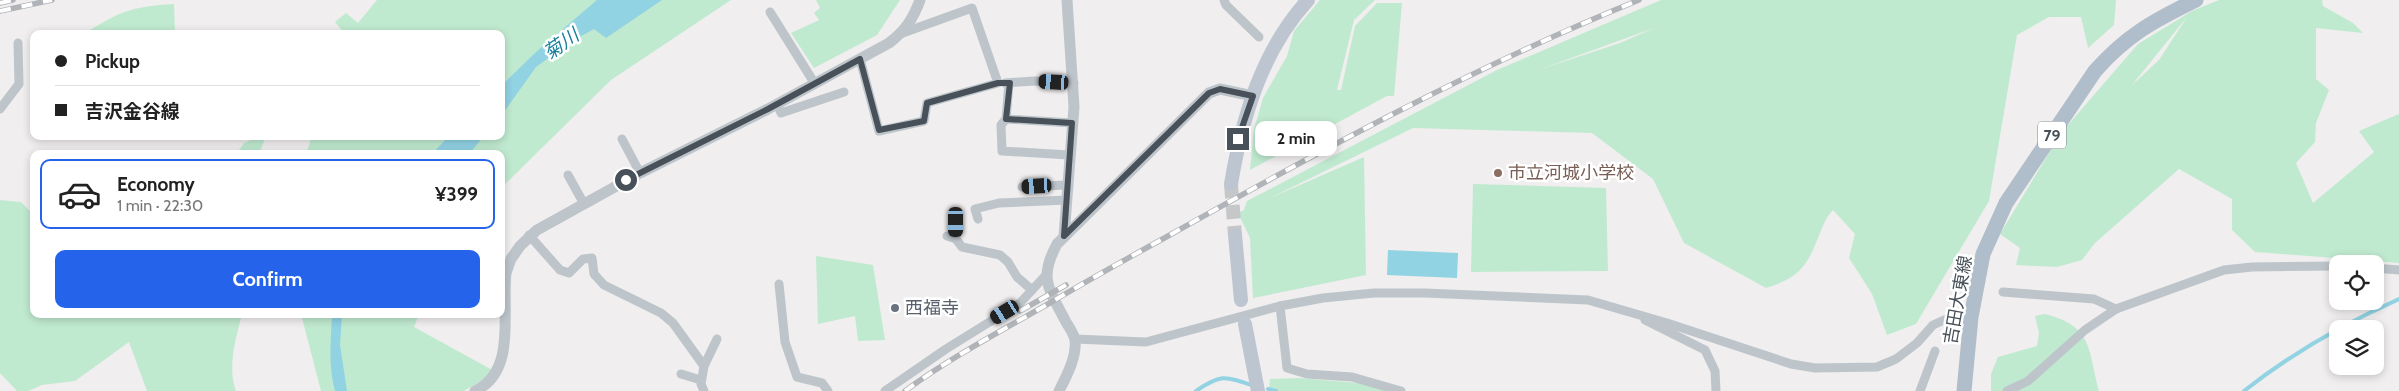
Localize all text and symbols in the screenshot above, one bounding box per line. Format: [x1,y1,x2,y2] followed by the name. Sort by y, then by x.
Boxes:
[539,23,585,64] water label: 菊川
[85,50,140,73] text: Pickup
[1038,74,1069,90] car
[85,100,180,123] text: 吉沢金谷線
[1256,122,1338,156] callout: 2 min
[2038,122,2066,148] road number: 79
[1227,128,1249,150] route end
[1277,129,1315,148] text: 2 min
[1508,162,1634,184] place label: 市立河城小学校
[1492,167,1504,179] marker: 市立河城小学校
[615,169,637,191] route start
[57,172,102,217] icon: car
[117,173,195,196] text: Economy
[1021,178,1052,194] car
[435,183,478,206] text: ¥399
[117,196,203,215] text: 1 min · 22:30
[948,207,963,237] car
[55,250,480,308] button: Confirm
[1939,254,1977,346] street label: 吉田大東線
[2329,255,2384,375] map controls
[2329,255,2384,310] button: locate
[905,297,959,319] place label: 西福寺
[988,298,1021,326] car
[889,302,901,314] marker: 西福寺
[2329,320,2384,375] button: layers

